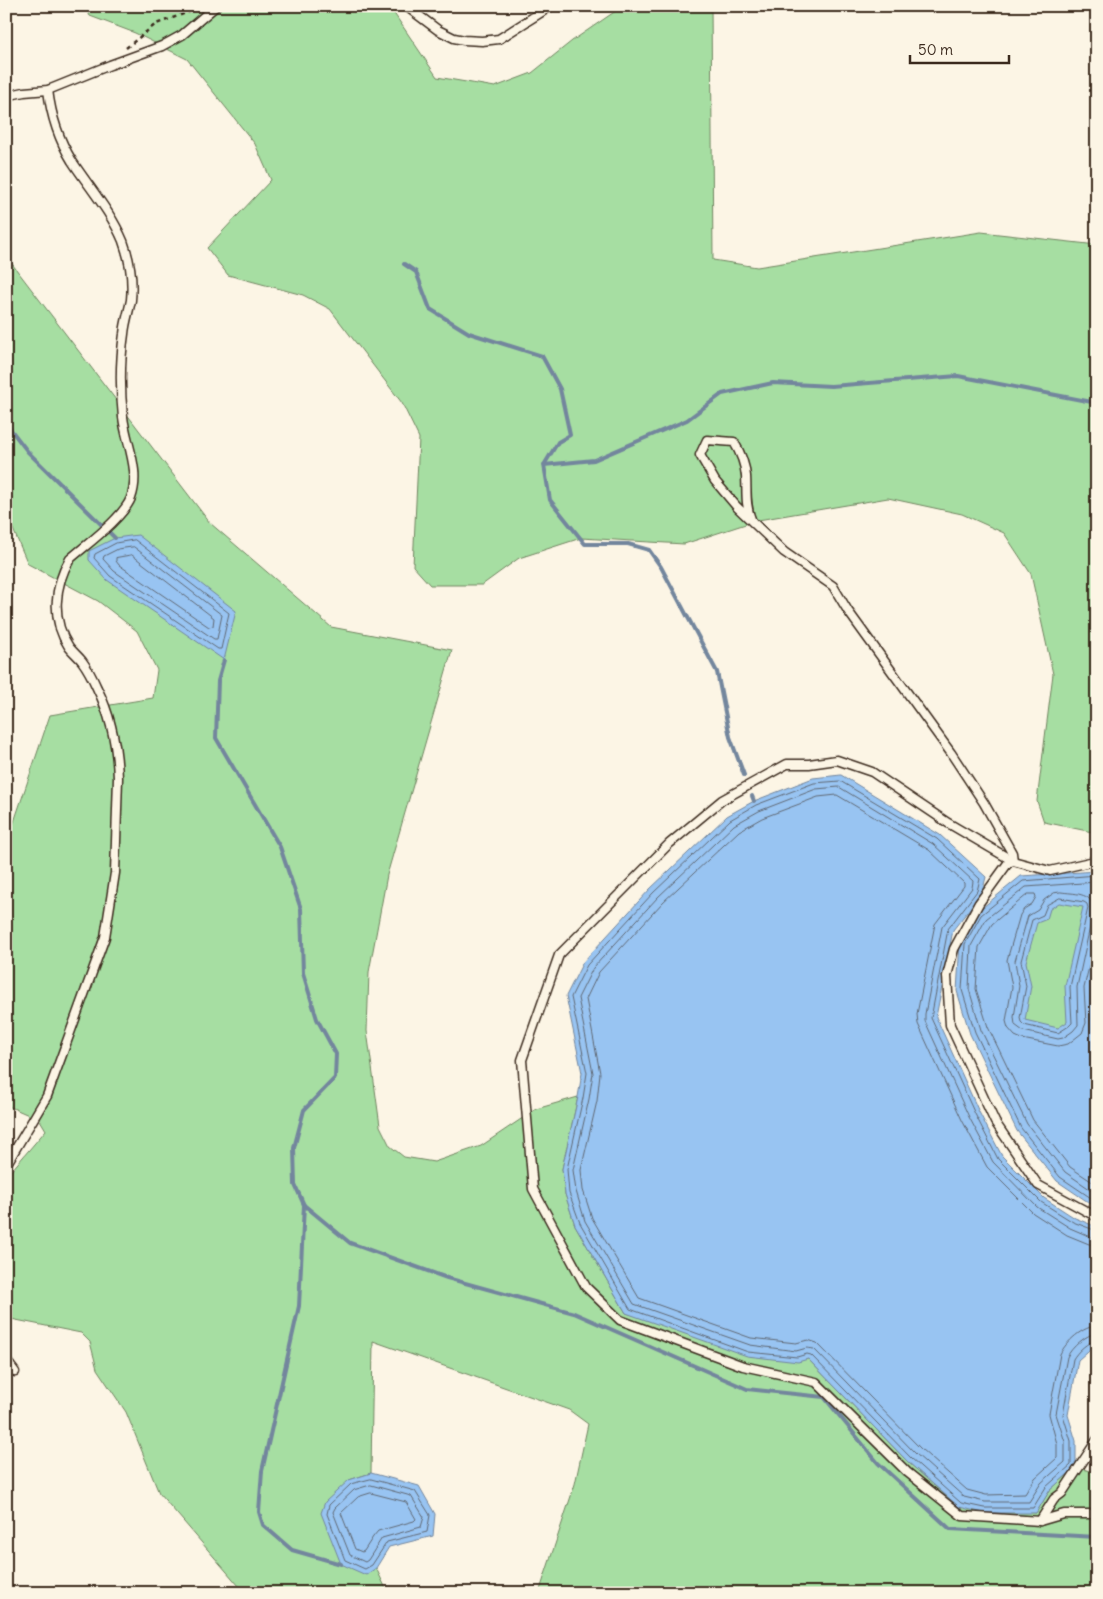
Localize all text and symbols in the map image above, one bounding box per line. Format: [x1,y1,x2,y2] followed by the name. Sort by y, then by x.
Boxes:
[910,32,1009,64] scale bar
[918,40,953,59] text: 50 m

